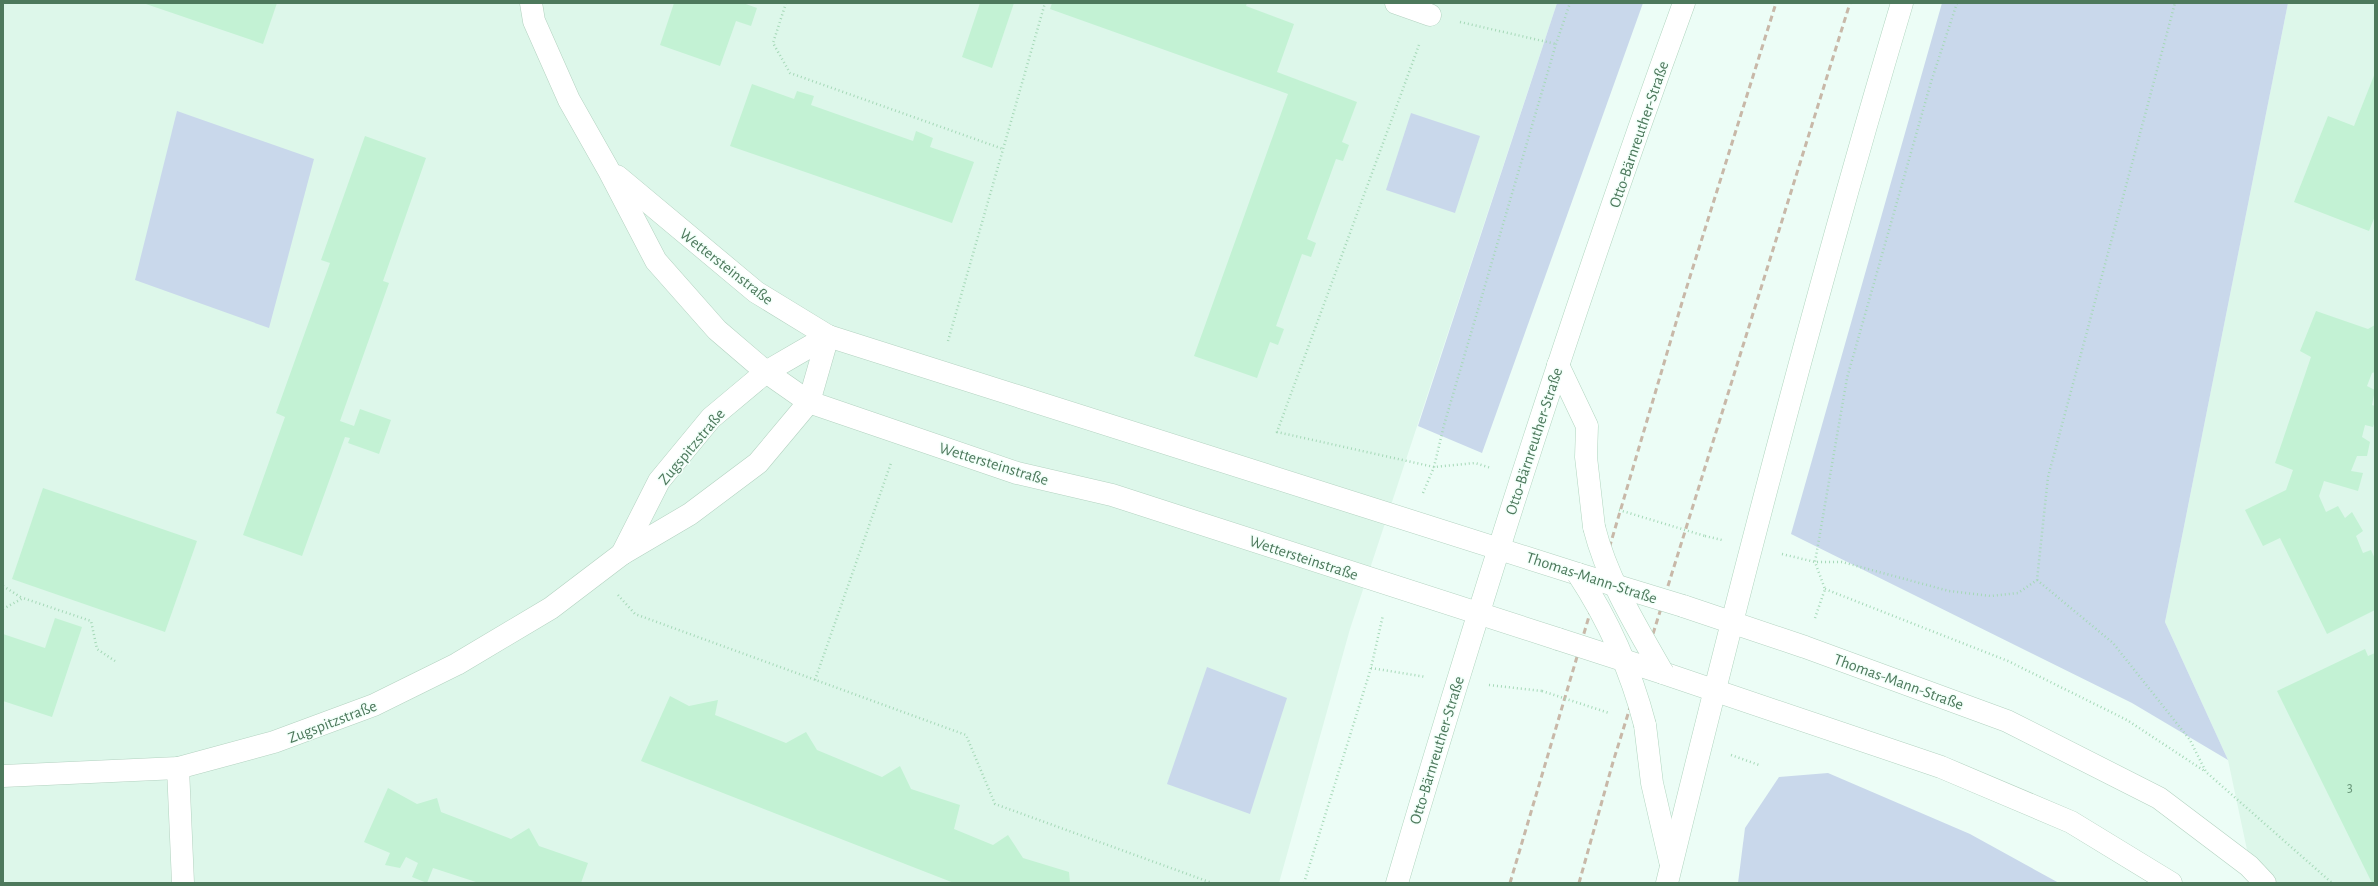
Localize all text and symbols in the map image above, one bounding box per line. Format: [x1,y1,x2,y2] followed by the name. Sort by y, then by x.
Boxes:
[1606,59,1672,210] street label: Otto-Bärnreuther-Straße
[677,226,776,308] street label: Wettersteinstraße
[1503,366,1565,517] street label: Otto-Bärnreuther-Straße
[656,406,728,488] street label: Zugspitzstraße
[937,440,1050,488] street label: Wettersteinstraße
[1247,533,1360,583] street label: Wettersteinstraße
[1524,549,1659,607] street label: Thomas-Mann-Straße
[1832,651,1966,713] street label: Thomas-Mann-Straße
[1407,674,1467,826] street label: Otto-Bärnreuther-Straße
[286,698,379,746] street label: Zugspitzstraße
[2347,781,2353,795] house number: 3

